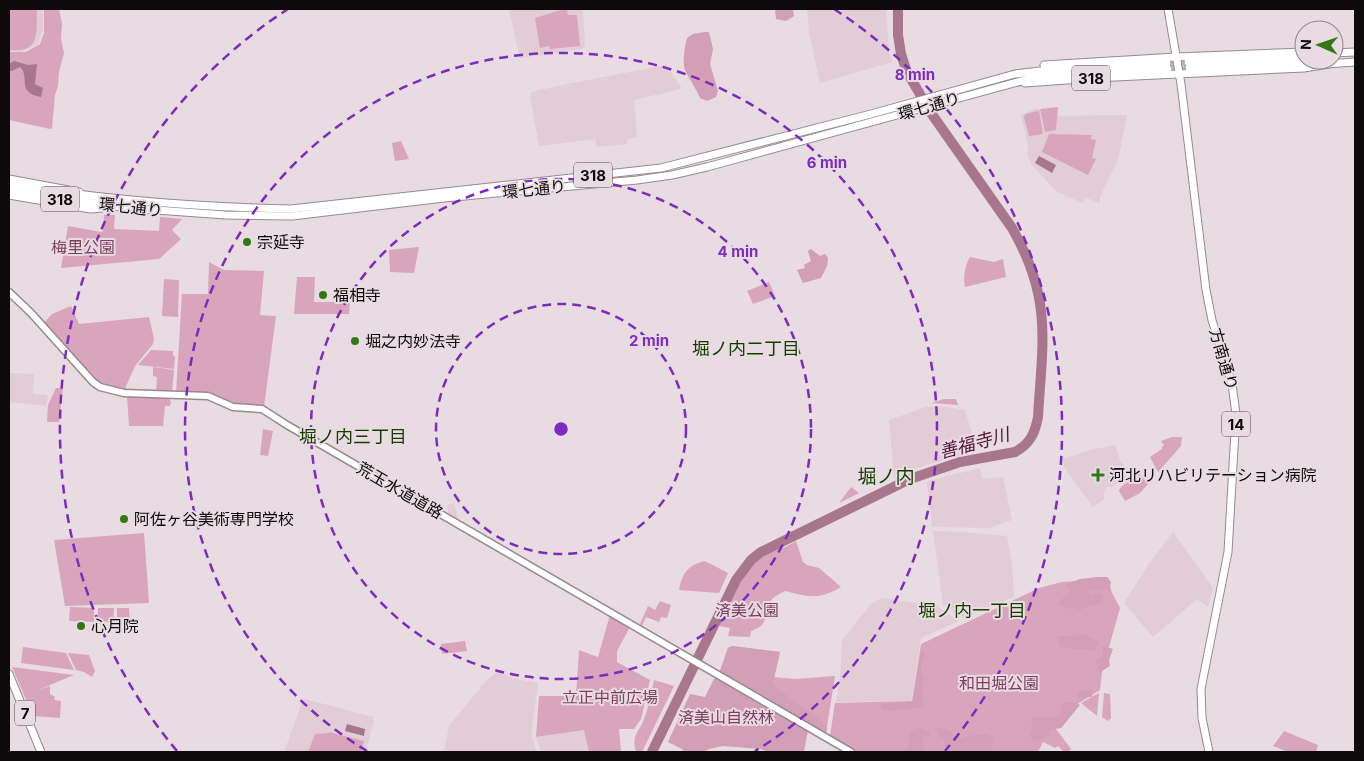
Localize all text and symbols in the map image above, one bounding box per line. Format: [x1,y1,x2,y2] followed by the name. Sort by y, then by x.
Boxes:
[1294,20,1344,70] north arrow
[1297,39,1314,50] text: N
[895,65,935,84] text: 8 min
[1072,66,1110,90] road number: 318
[895,88,963,124] street label: 環七通り
[807,153,847,172] text: 6 min
[574,162,612,188] road number: 318
[501,176,567,202] street label: 環七通り
[41,186,79,212] road number: 318
[98,194,164,220] street label: 環七通り
[257,232,305,252] place label: 宗延寺
[241,236,253,248] marker: 宗延寺
[51,237,115,257] park label: 梅里公園
[718,242,758,261] text: 4 min
[333,285,381,305] place label: 福相寺
[317,289,329,301] marker: 福相寺
[1206,325,1242,393] street label: 方南通り
[365,331,461,351] place label: 堀之内妙法寺
[629,331,669,350] text: 2 min
[349,335,361,347] marker: 堀之内妙法寺
[692,338,800,359] district label: 堀ノ内二丁目
[1222,412,1250,436] road number: 14
[552,420,570,438] centre of rings
[937,423,1013,462] water label: 善福寺川
[299,426,407,447] district label: 堀ノ内三丁目
[353,457,447,523] street label: 荒玉水道道路
[857,465,915,488] district label: 堀ノ内
[1109,465,1317,485] place label: 河北リハビリテーション病院
[1091,468,1105,482] marker: 河北リハビリテーション病院
[134,509,294,529] place label: 阿佐ヶ谷美術専門学校
[118,513,130,525] marker: 阿佐ヶ谷美術専門学校
[715,600,779,620] park label: 済美公園
[918,600,1026,621] district label: 堀ノ内一丁目
[91,616,139,636] place label: 心月院
[75,620,87,632] marker: 心月院
[959,673,1039,693] park label: 和田堀公園
[562,687,658,707] park label: 立正中前広場
[15,700,35,726] road number: 7
[678,707,774,727] park label: 済美山自然林

